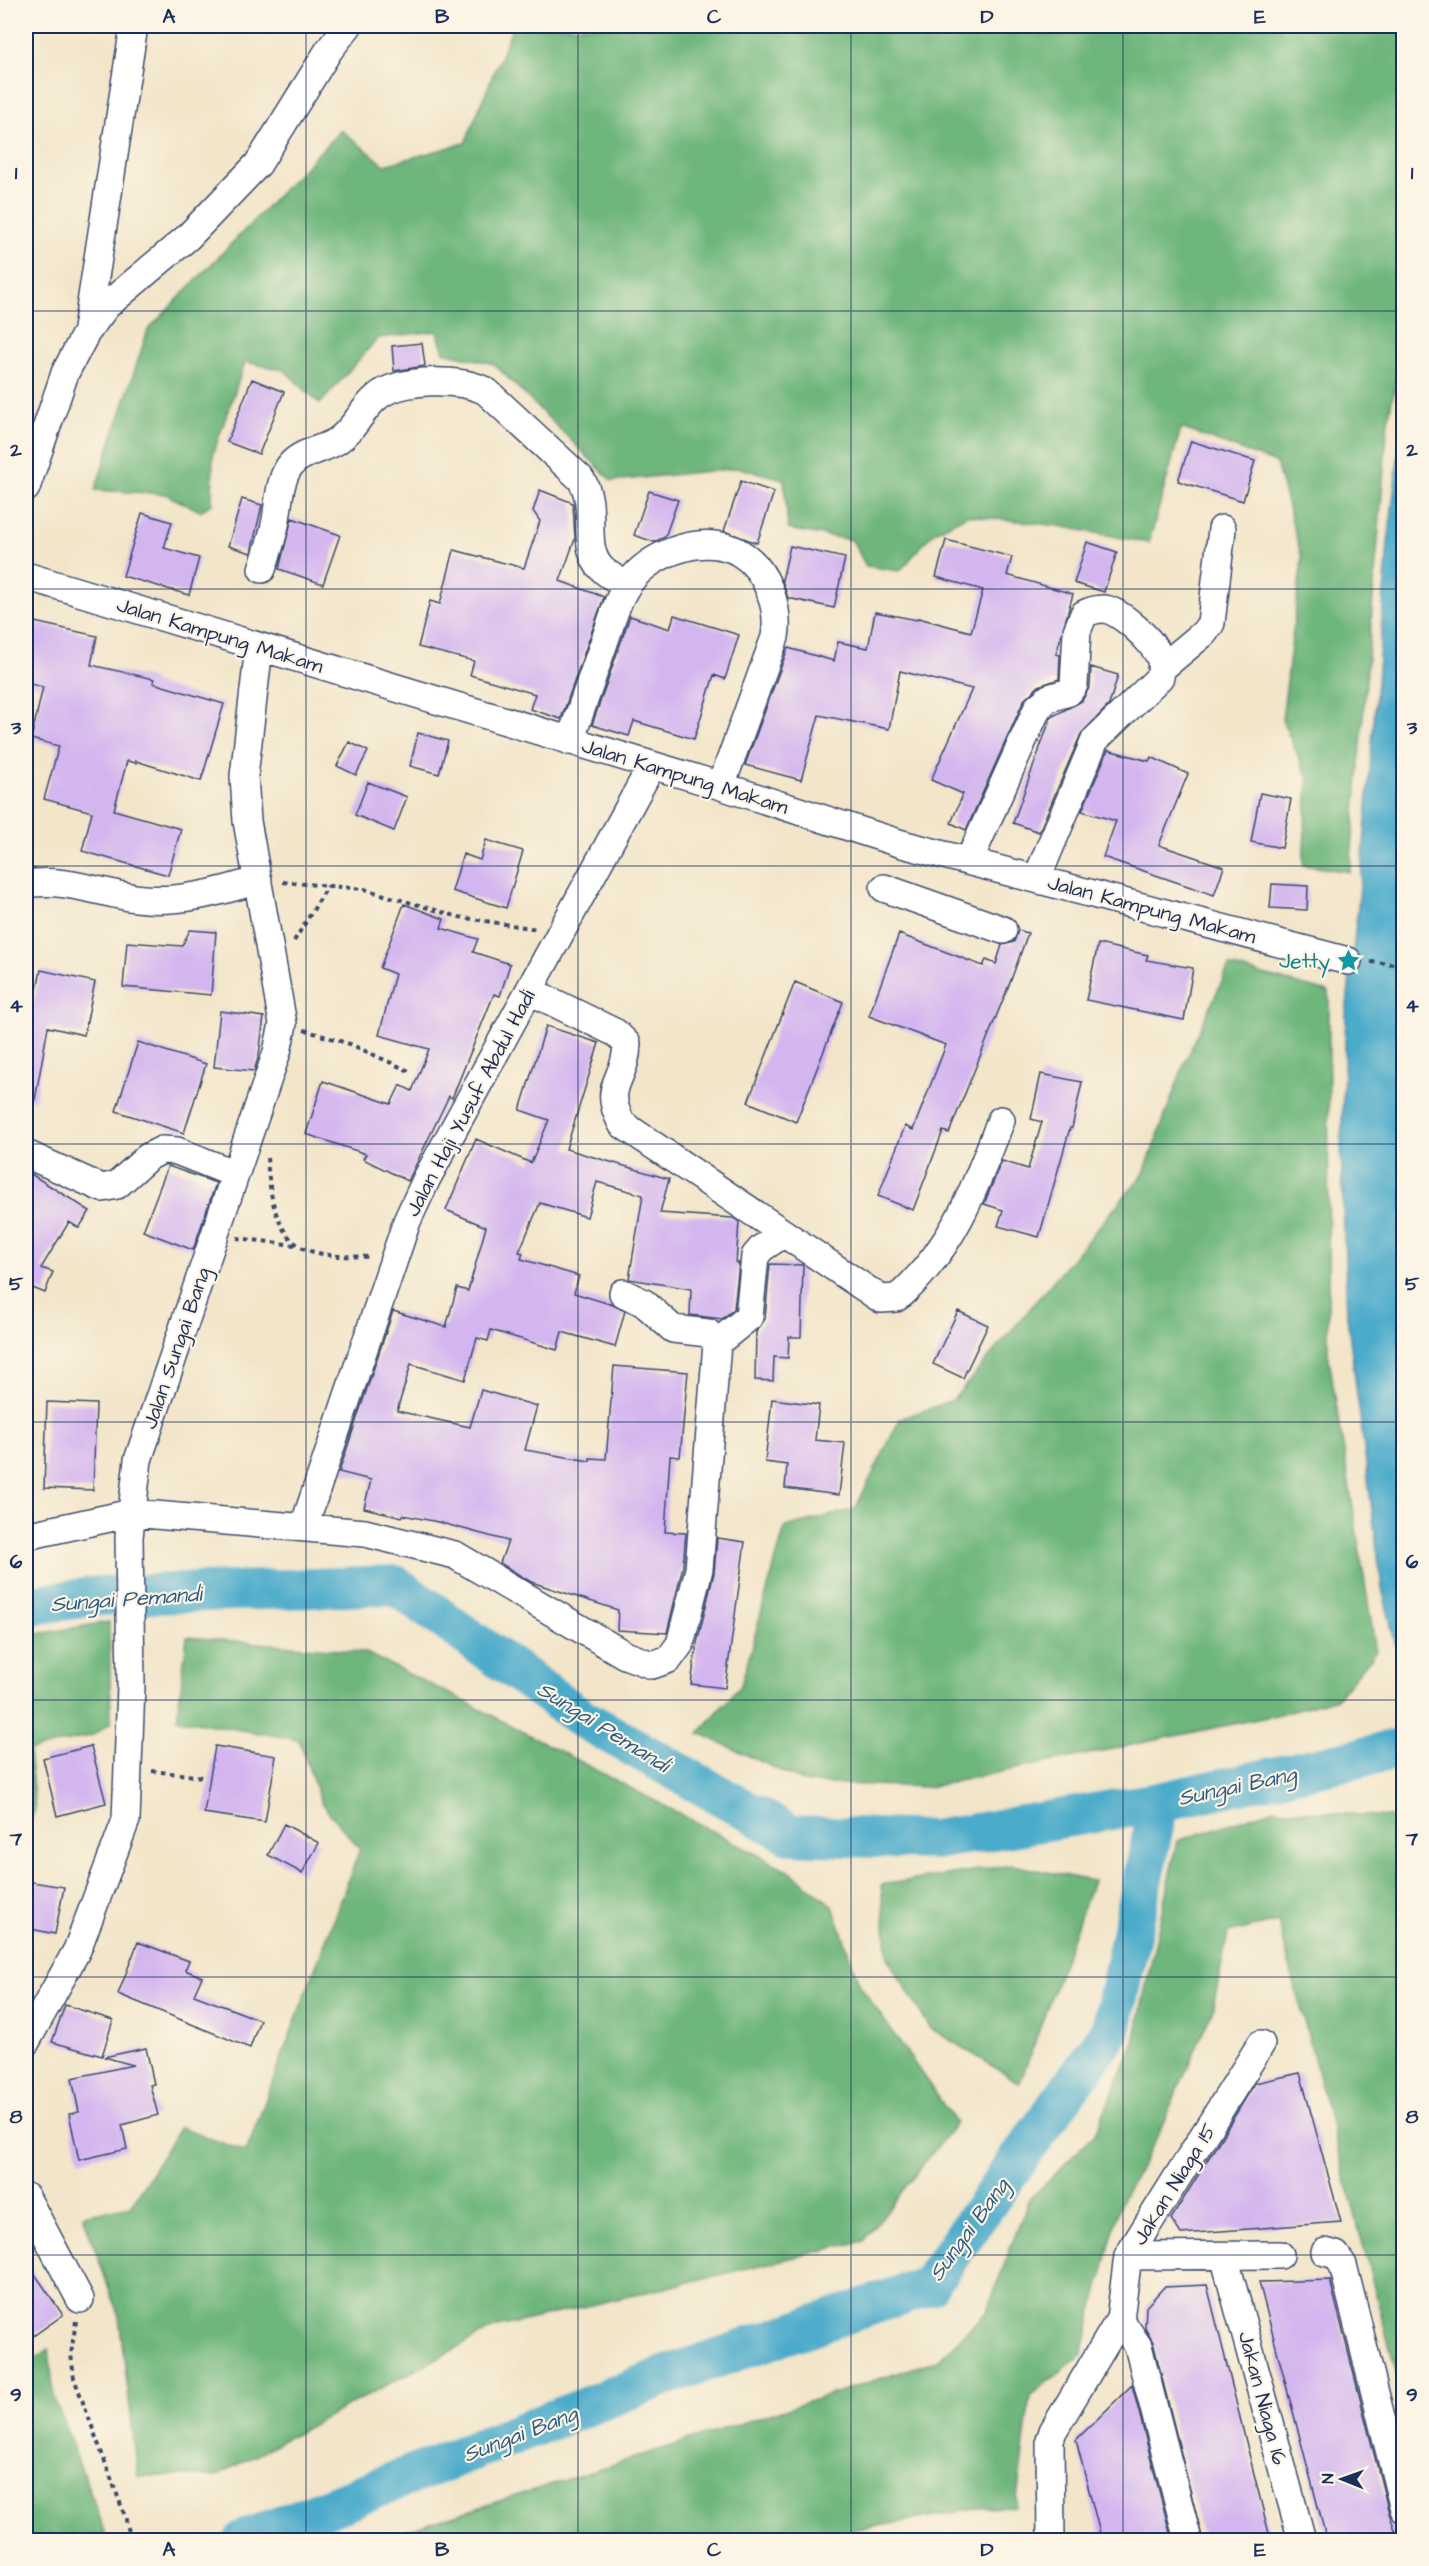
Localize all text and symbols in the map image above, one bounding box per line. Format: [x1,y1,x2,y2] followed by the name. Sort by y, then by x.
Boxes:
[163,3,176,31] text: A
[435,3,450,31] text: B
[707,3,722,31] text: C
[981,3,994,31] text: D
[1254,3,1266,31] text: E
[15,159,18,187] text: 1
[1411,159,1414,187] text: 1
[9,436,22,464] text: 2
[1405,436,1418,464] text: 2
[112,590,327,683] street label: Jalan Kampung Makam
[10,714,22,742] text: 3
[1406,714,1418,742] text: 3
[577,731,792,824] street label: Jalan Kampung Makam
[1044,868,1260,953] street label: Jalan Kampung Makam
[1279,947,1330,978] place label: Jetty
[1335,948,1361,974] place icon: Jetty
[398,985,543,1222] street label: Jalan Haji Yusuf Abdul Hadi
[9,992,23,1020] text: 4
[1405,992,1419,1020] text: 4
[135,1263,220,1434] street label: Jalan Sungai Bang
[9,1270,24,1298] text: 5
[1405,1270,1420,1298] text: 5
[10,1548,23,1576] text: 6
[1406,1548,1419,1576] text: 6
[50,1579,205,1621] water label: Sungai Pemandi
[531,1674,678,1783] water label: Sungai Pemandi
[1175,1758,1301,1815] water label: Sungai Bang
[9,1825,23,1853] text: 7
[1405,1825,1419,1853] text: 7
[10,2103,23,2131] text: 8
[1406,2103,1419,2131] text: 8
[1125,2118,1225,2252] street label: Jakan Niaga 15
[921,2171,1019,2288] water label: Sungai Bang
[1229,2328,1294,2469] street label: Jakan Niaga 16
[10,2381,22,2409] text: 9
[1406,2381,1418,2409] text: 9
[459,2398,584,2471] water label: Sungai Bang
[1312,2449,1372,2509] north arrow
[1317,2474,1339,2484] text: N
[163,2536,176,2564] text: A
[435,2536,450,2564] text: B
[707,2536,722,2564] text: C
[981,2536,994,2564] text: D
[1254,2536,1266,2564] text: E

